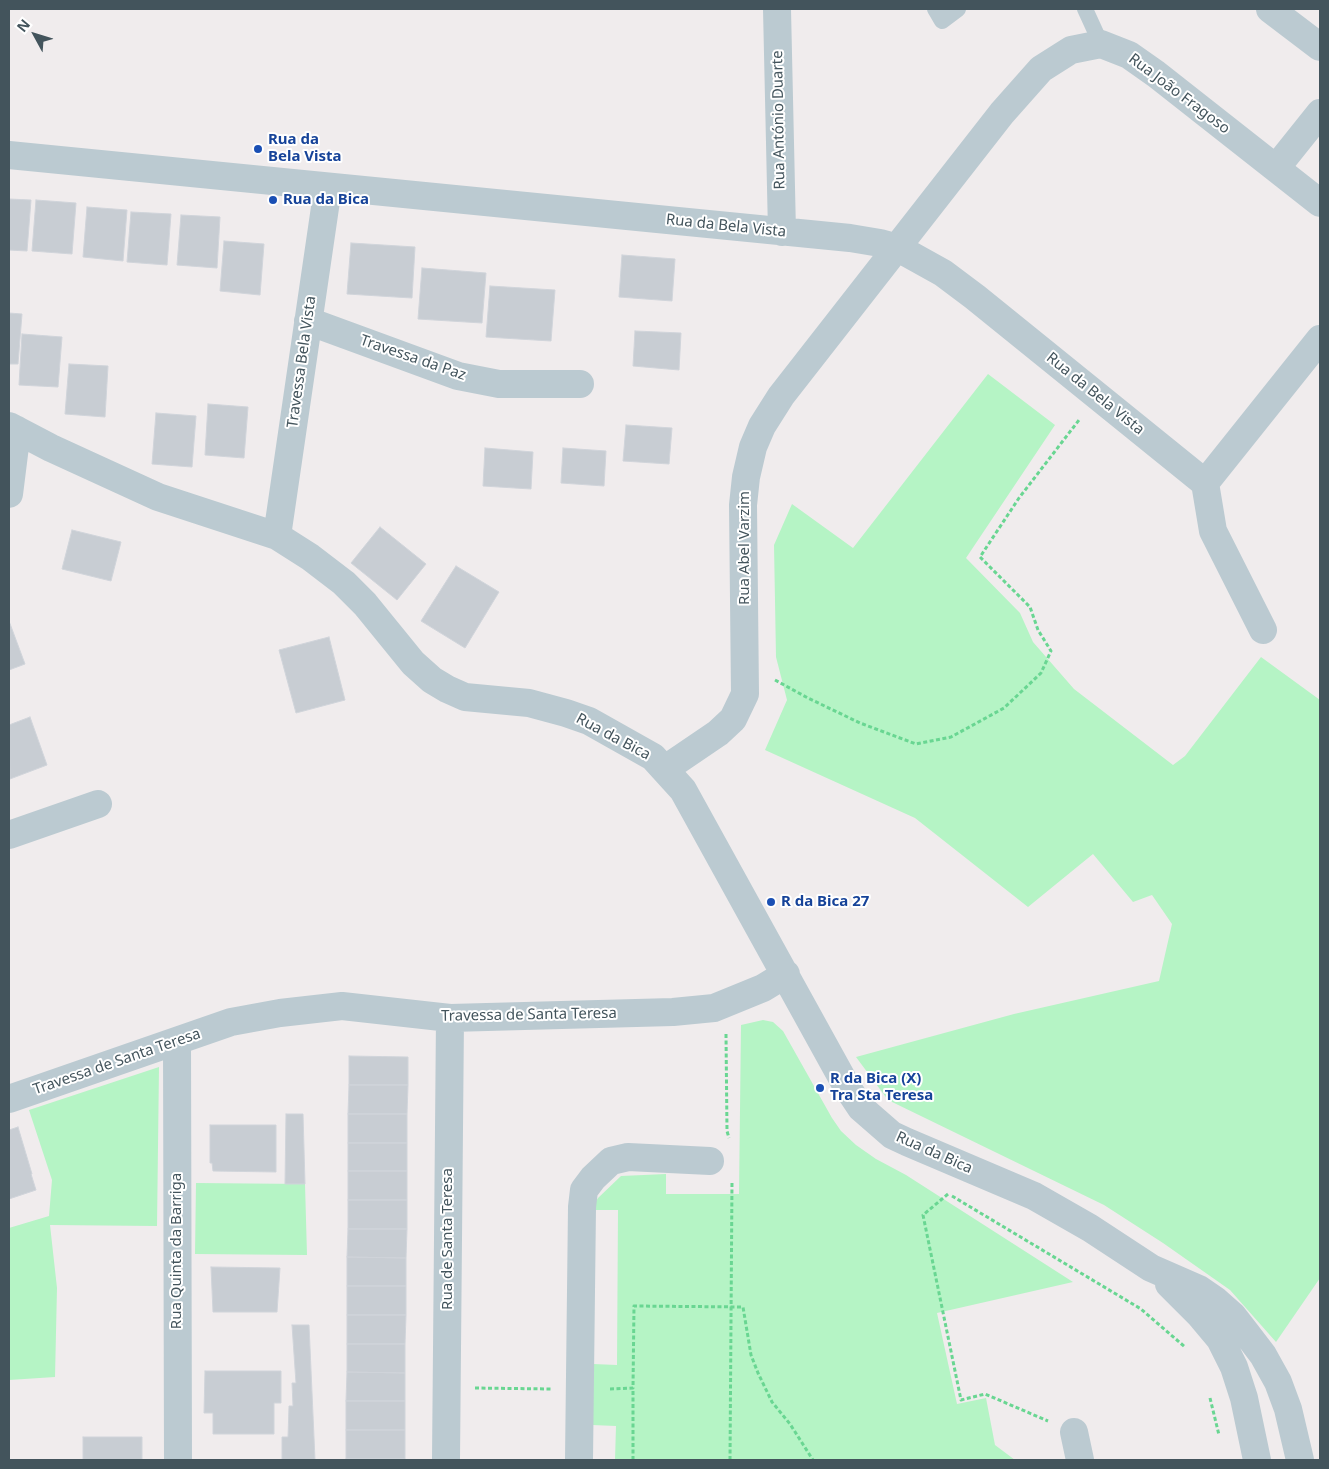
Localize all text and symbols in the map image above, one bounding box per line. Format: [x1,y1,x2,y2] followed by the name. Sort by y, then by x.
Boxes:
[10,10,60,60] north arrow
[12,15,34,36] text: N
[769,50,789,190] street label: Rua António Duarte
[1125,50,1233,138] street label: Rua João Fragoso
[268,131,342,166] place label: Rua da Bela Vista
[252,143,264,155] marker: Rua da Bela Vista
[283,191,369,209] place label: Rua da Bica
[267,194,279,206] marker: Rua da Bica
[665,211,787,241] street label: Rua da Bela Vista
[284,295,320,429] street label: Travessa Bela Vista
[358,331,468,385] street label: Travessa da Paz
[1042,349,1148,439] street label: Rua da Bela Vista
[736,491,754,605] street label: Rua Abel Varzim
[573,710,653,764] street label: Rua da Bica
[781,893,869,911] place label: R da Bica 27
[765,896,777,908] marker: R da Bica 27
[441,1004,617,1026] street label: Travessa de Santa Teresa
[31,1025,203,1099] street label: Travessa de Santa Teresa
[830,1070,933,1105] place label: R da Bica (X) Tra Sta Teresa
[814,1082,826,1094] marker: R da Bica (X) Tra Sta Teresa
[893,1128,975,1178] street label: Rua da Bica
[439,1168,457,1310] street label: Rua de Santa Teresa
[168,1173,186,1329] street label: Rua Quinta da Barriga

